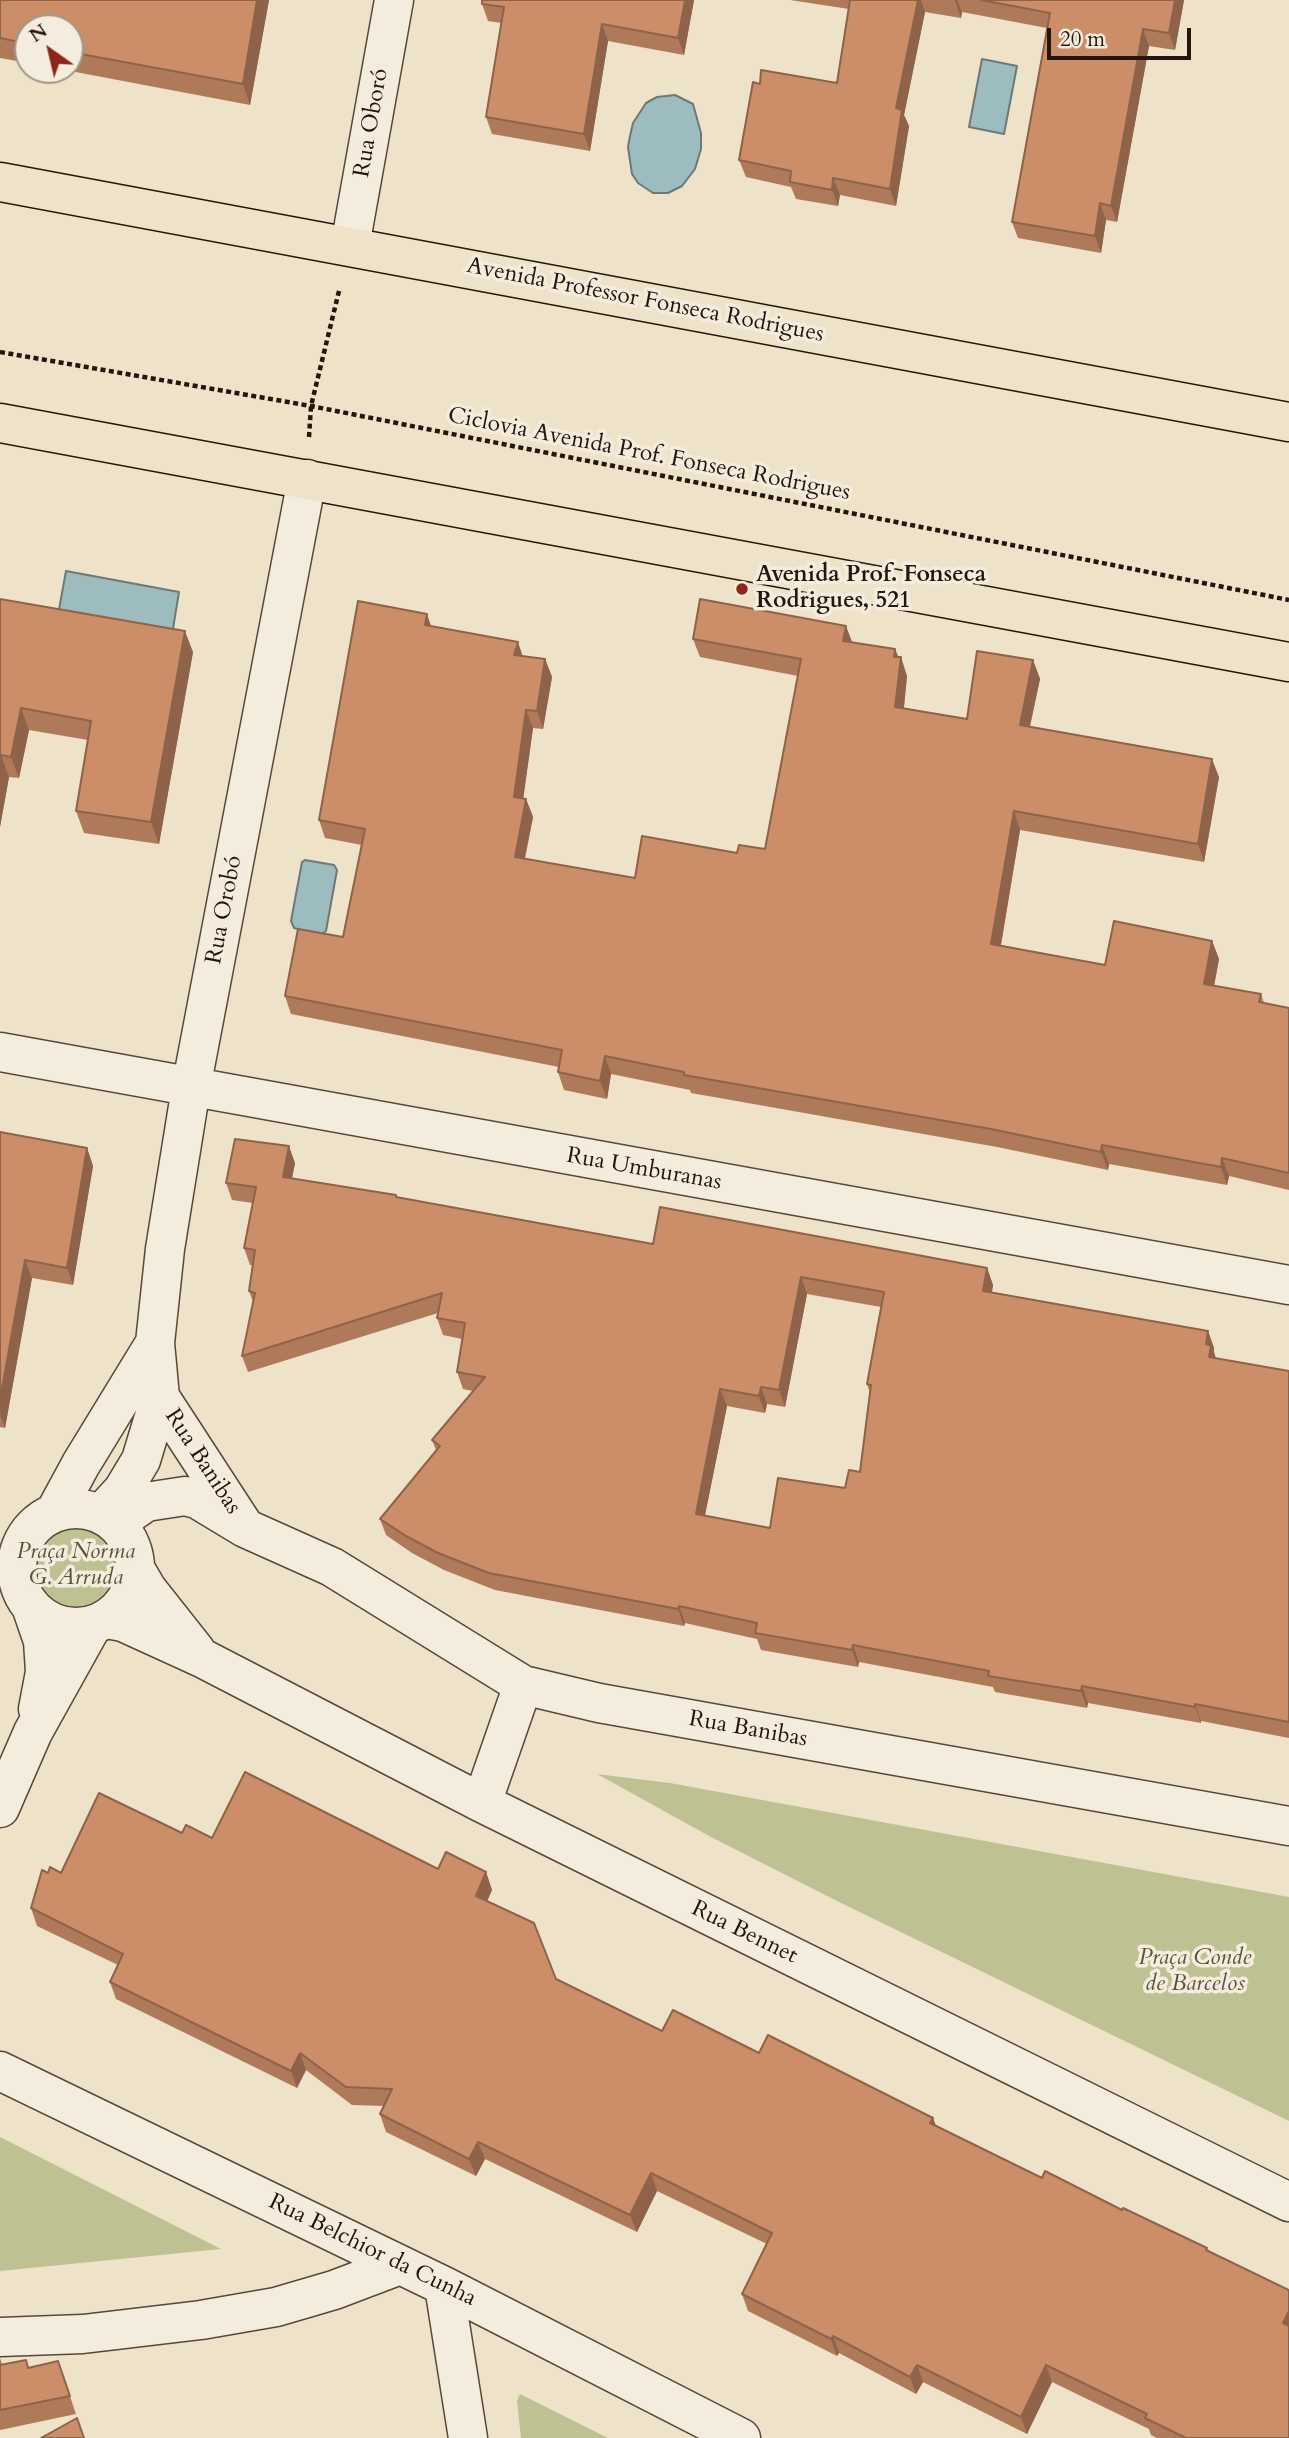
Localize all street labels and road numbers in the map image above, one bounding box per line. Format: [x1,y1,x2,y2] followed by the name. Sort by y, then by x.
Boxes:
[349,66,395,180] street label: Rua Oboró
[464,253,826,349] street label: Avenida Professor Fonseca Rodrigues
[445,402,853,508] street label: Ciclovia Avenida Prof. Fonseca Rodrigues
[201,853,249,967] street label: Rua Orobó
[564,1143,724,1197] street label: Rua Umburanas
[158,1404,246,1520] street label: Rua Banibas
[687,1706,809,1754] street label: Rua Banibas
[686,1895,802,1971] street label: Rua Bennet
[264,2189,480,2313] street label: Rua Belchior da Cunha

